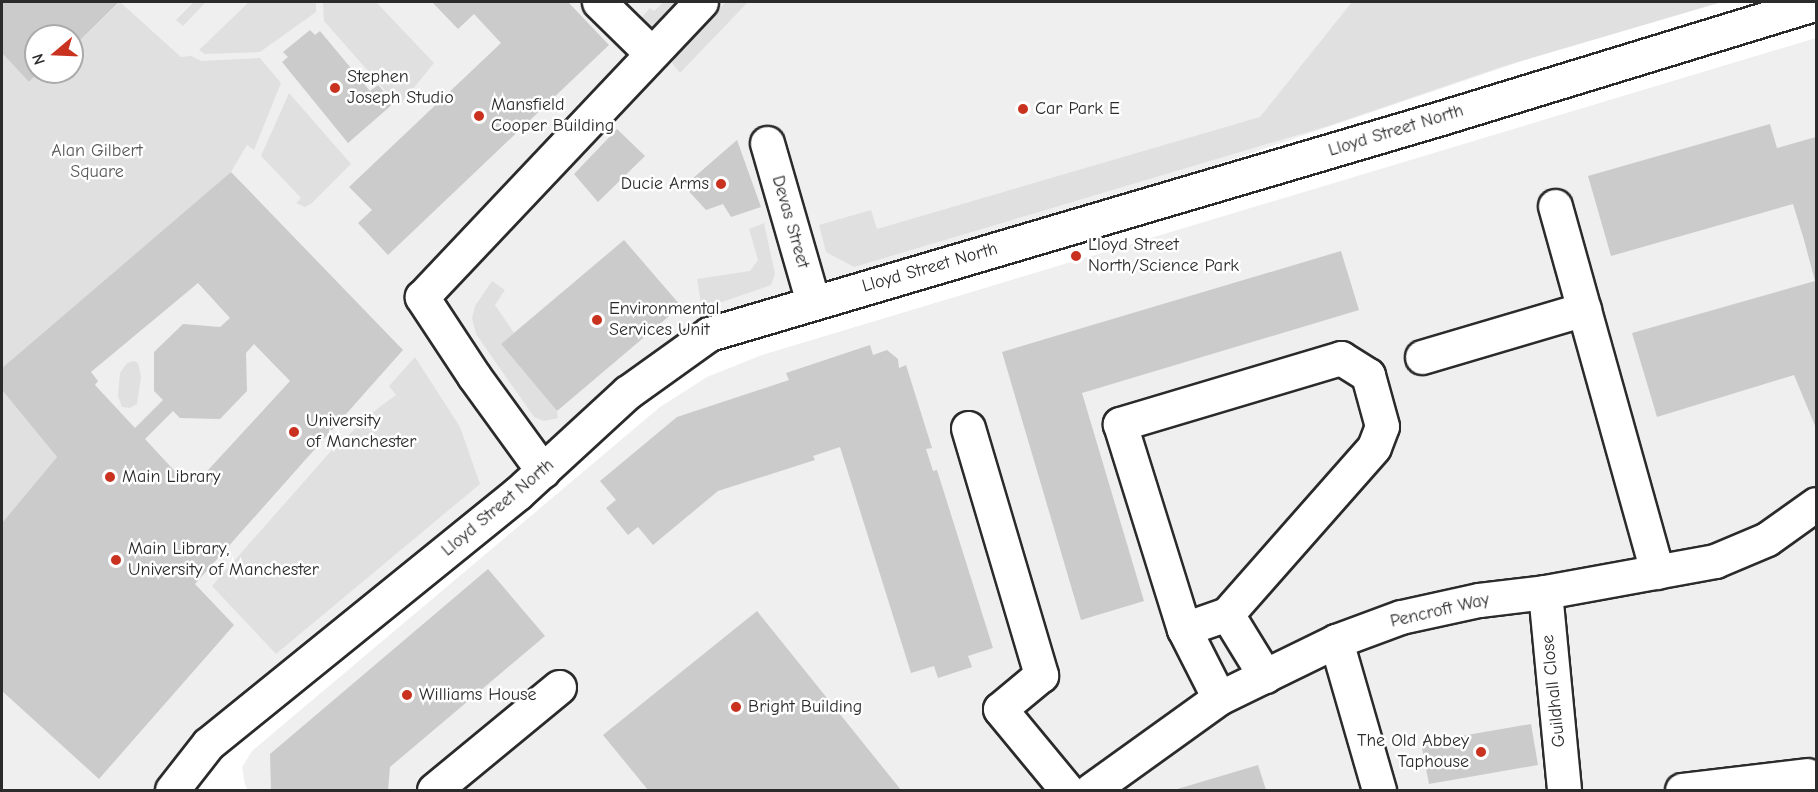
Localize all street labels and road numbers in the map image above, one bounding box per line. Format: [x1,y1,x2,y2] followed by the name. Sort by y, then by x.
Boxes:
[1326,100,1466,162] street label: Lloyd Street North
[766,173,814,271] street label: Devas Street
[860,238,1000,298] street label: Lloyd Street North
[437,455,559,561] street label: Lloyd Street North
[1388,589,1492,633] street label: Pencroft Way
[1537,634,1571,748] street label: Guildhall Close

